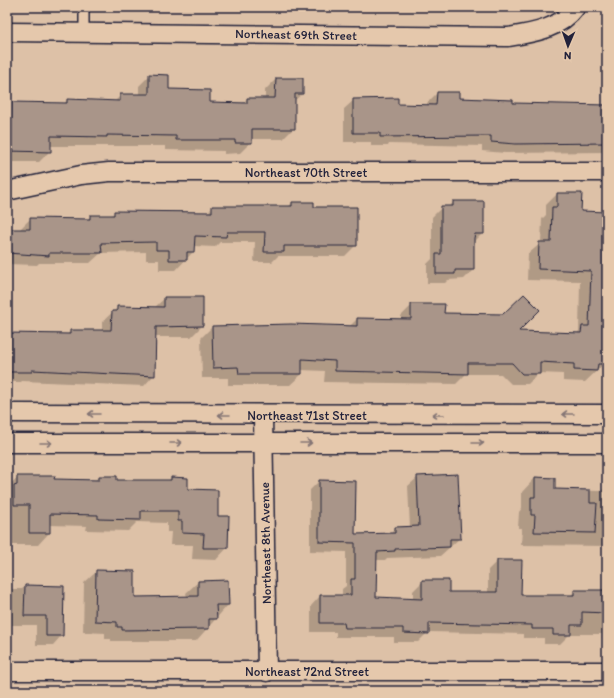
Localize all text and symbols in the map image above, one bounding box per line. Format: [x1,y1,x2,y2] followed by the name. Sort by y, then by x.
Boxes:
[235,26,357,43] street label: Northeast 69th Street
[548,26,588,66] north arrow
[564,49,572,62] text: N
[245,165,367,180] street label: Northeast 70th Street
[247,408,367,423] street label: Northeast 71st Street
[88,410,101,418] one-way arrow
[218,411,231,419] one-way arrow
[432,411,445,419] one-way arrow
[562,411,575,418] one-way arrow
[39,439,52,447] one-way arrow
[169,439,182,447] one-way arrow
[299,439,312,447] one-way arrow
[471,439,484,447] one-way arrow
[257,482,274,604] street label: Northeast 8th Avenue
[245,664,369,679] street label: Northeast 72nd Street

